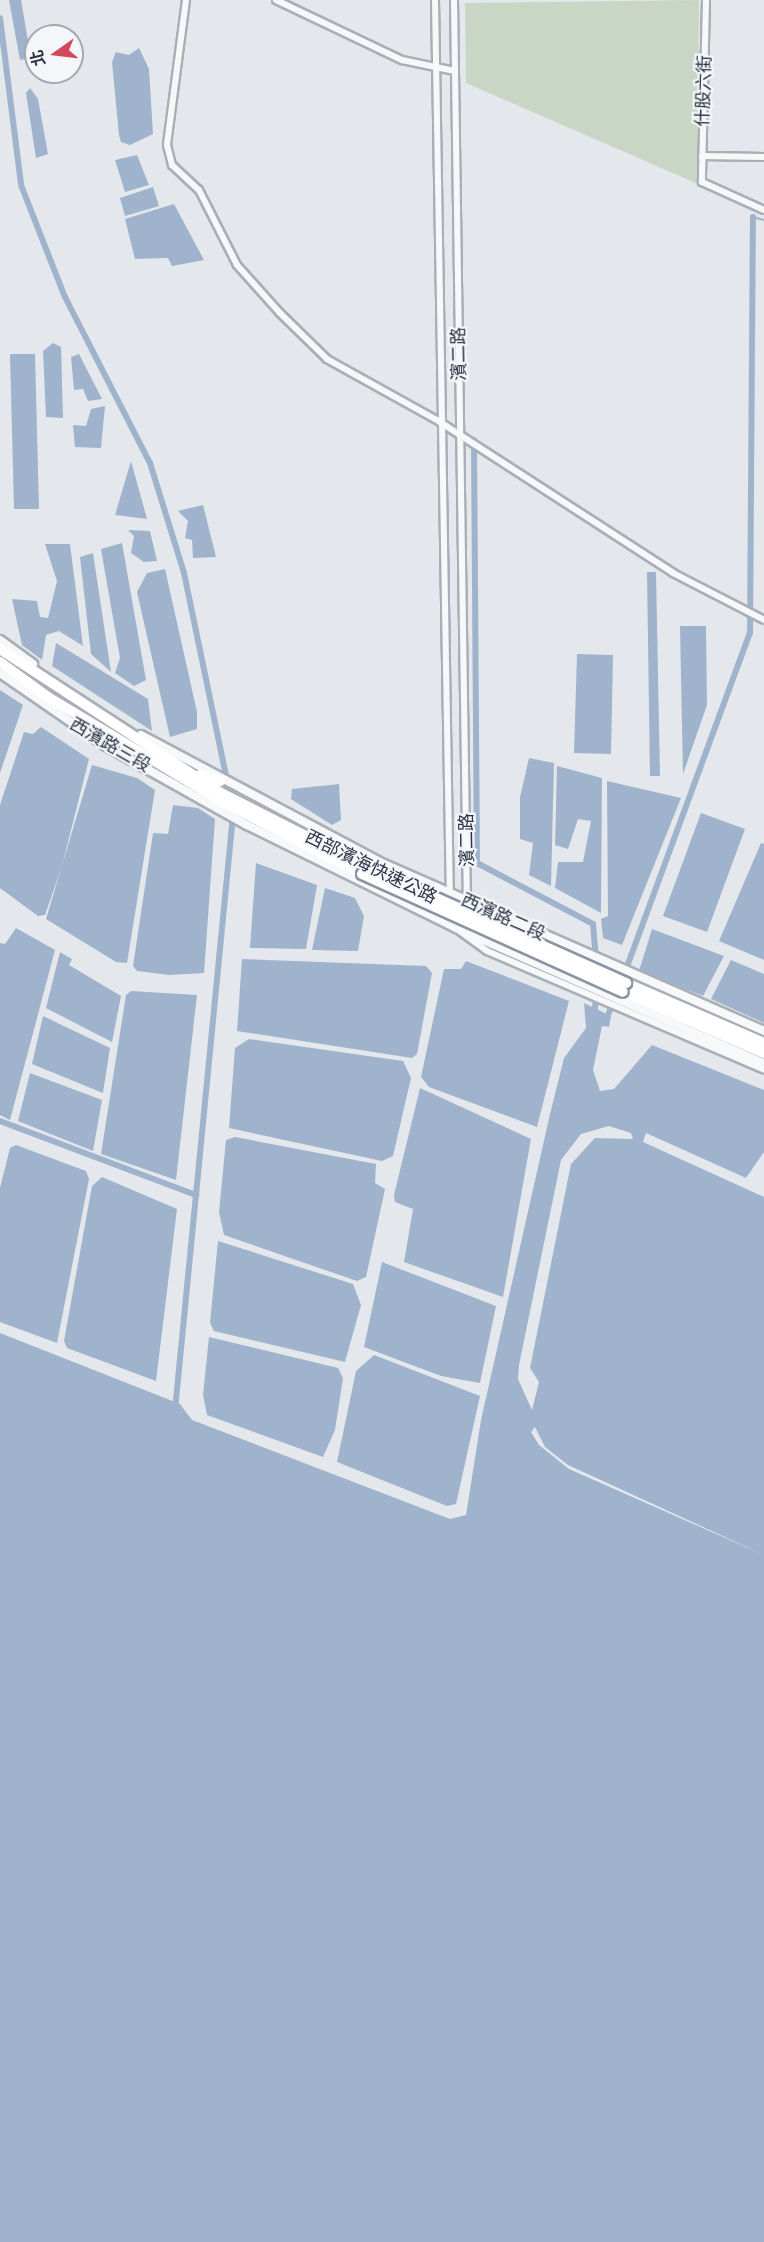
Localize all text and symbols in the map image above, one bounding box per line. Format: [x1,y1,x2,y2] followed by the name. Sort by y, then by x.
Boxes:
[24,24,84,84] north arrow
[26,48,50,68] text: 北
[692,55,716,127] street label: 什股六街
[448,327,470,381] street label: 濱二路
[66,713,154,777] street label: 西濱路三段
[456,813,478,867] street label: 濱二路
[302,826,440,908] street label: 西部濱海快速公路
[457,889,549,945] street label: 西濱路二段

